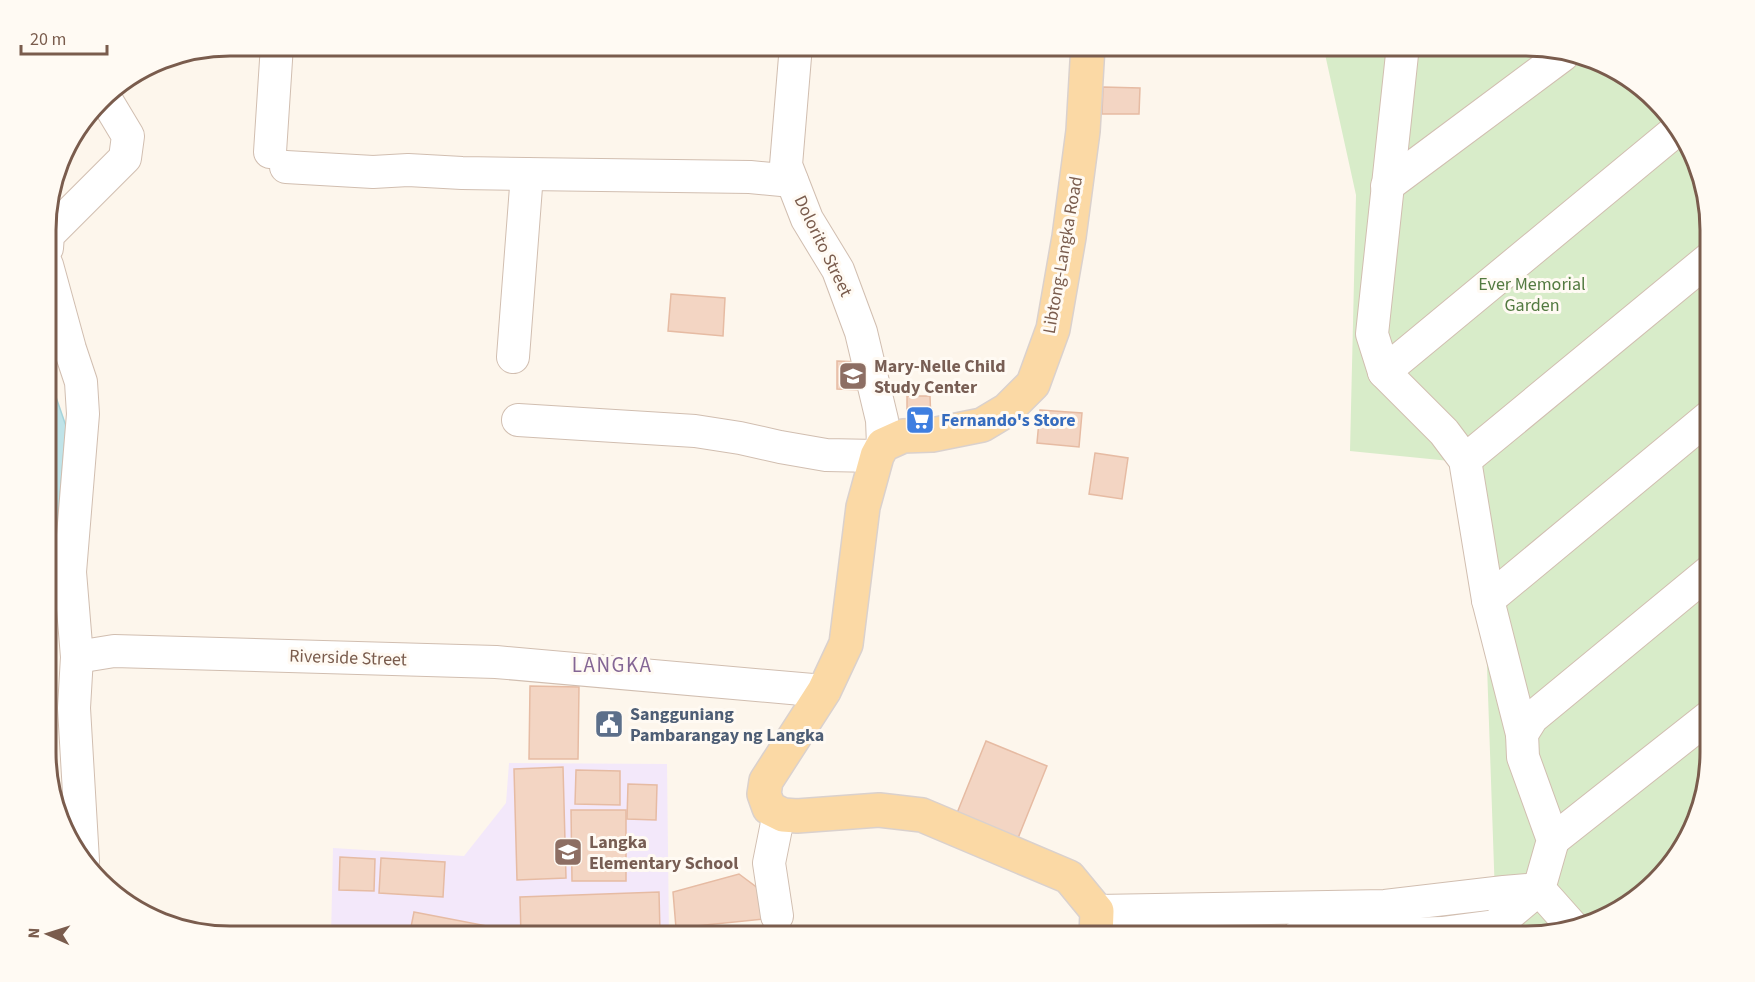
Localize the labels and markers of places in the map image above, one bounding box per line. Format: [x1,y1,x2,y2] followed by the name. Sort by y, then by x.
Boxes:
[874,354,1006,400] place label: Mary-Nelle Child Study Center
[837,360,869,392] school or university icon: Mary-Nelle Child Study Center
[904,404,936,436] supermarket icon: Fernando's Store
[941,408,1076,433] place label: Fernando's Store
[630,702,824,748] place label: Sangguniang Pambarangay ng Langka
[593,708,625,740] public building icon: Sangguniang Pambarangay ng Langka
[589,830,739,876] place label: Langka Elementary School
[552,836,584,868] school or university icon: Langka Elementary School

